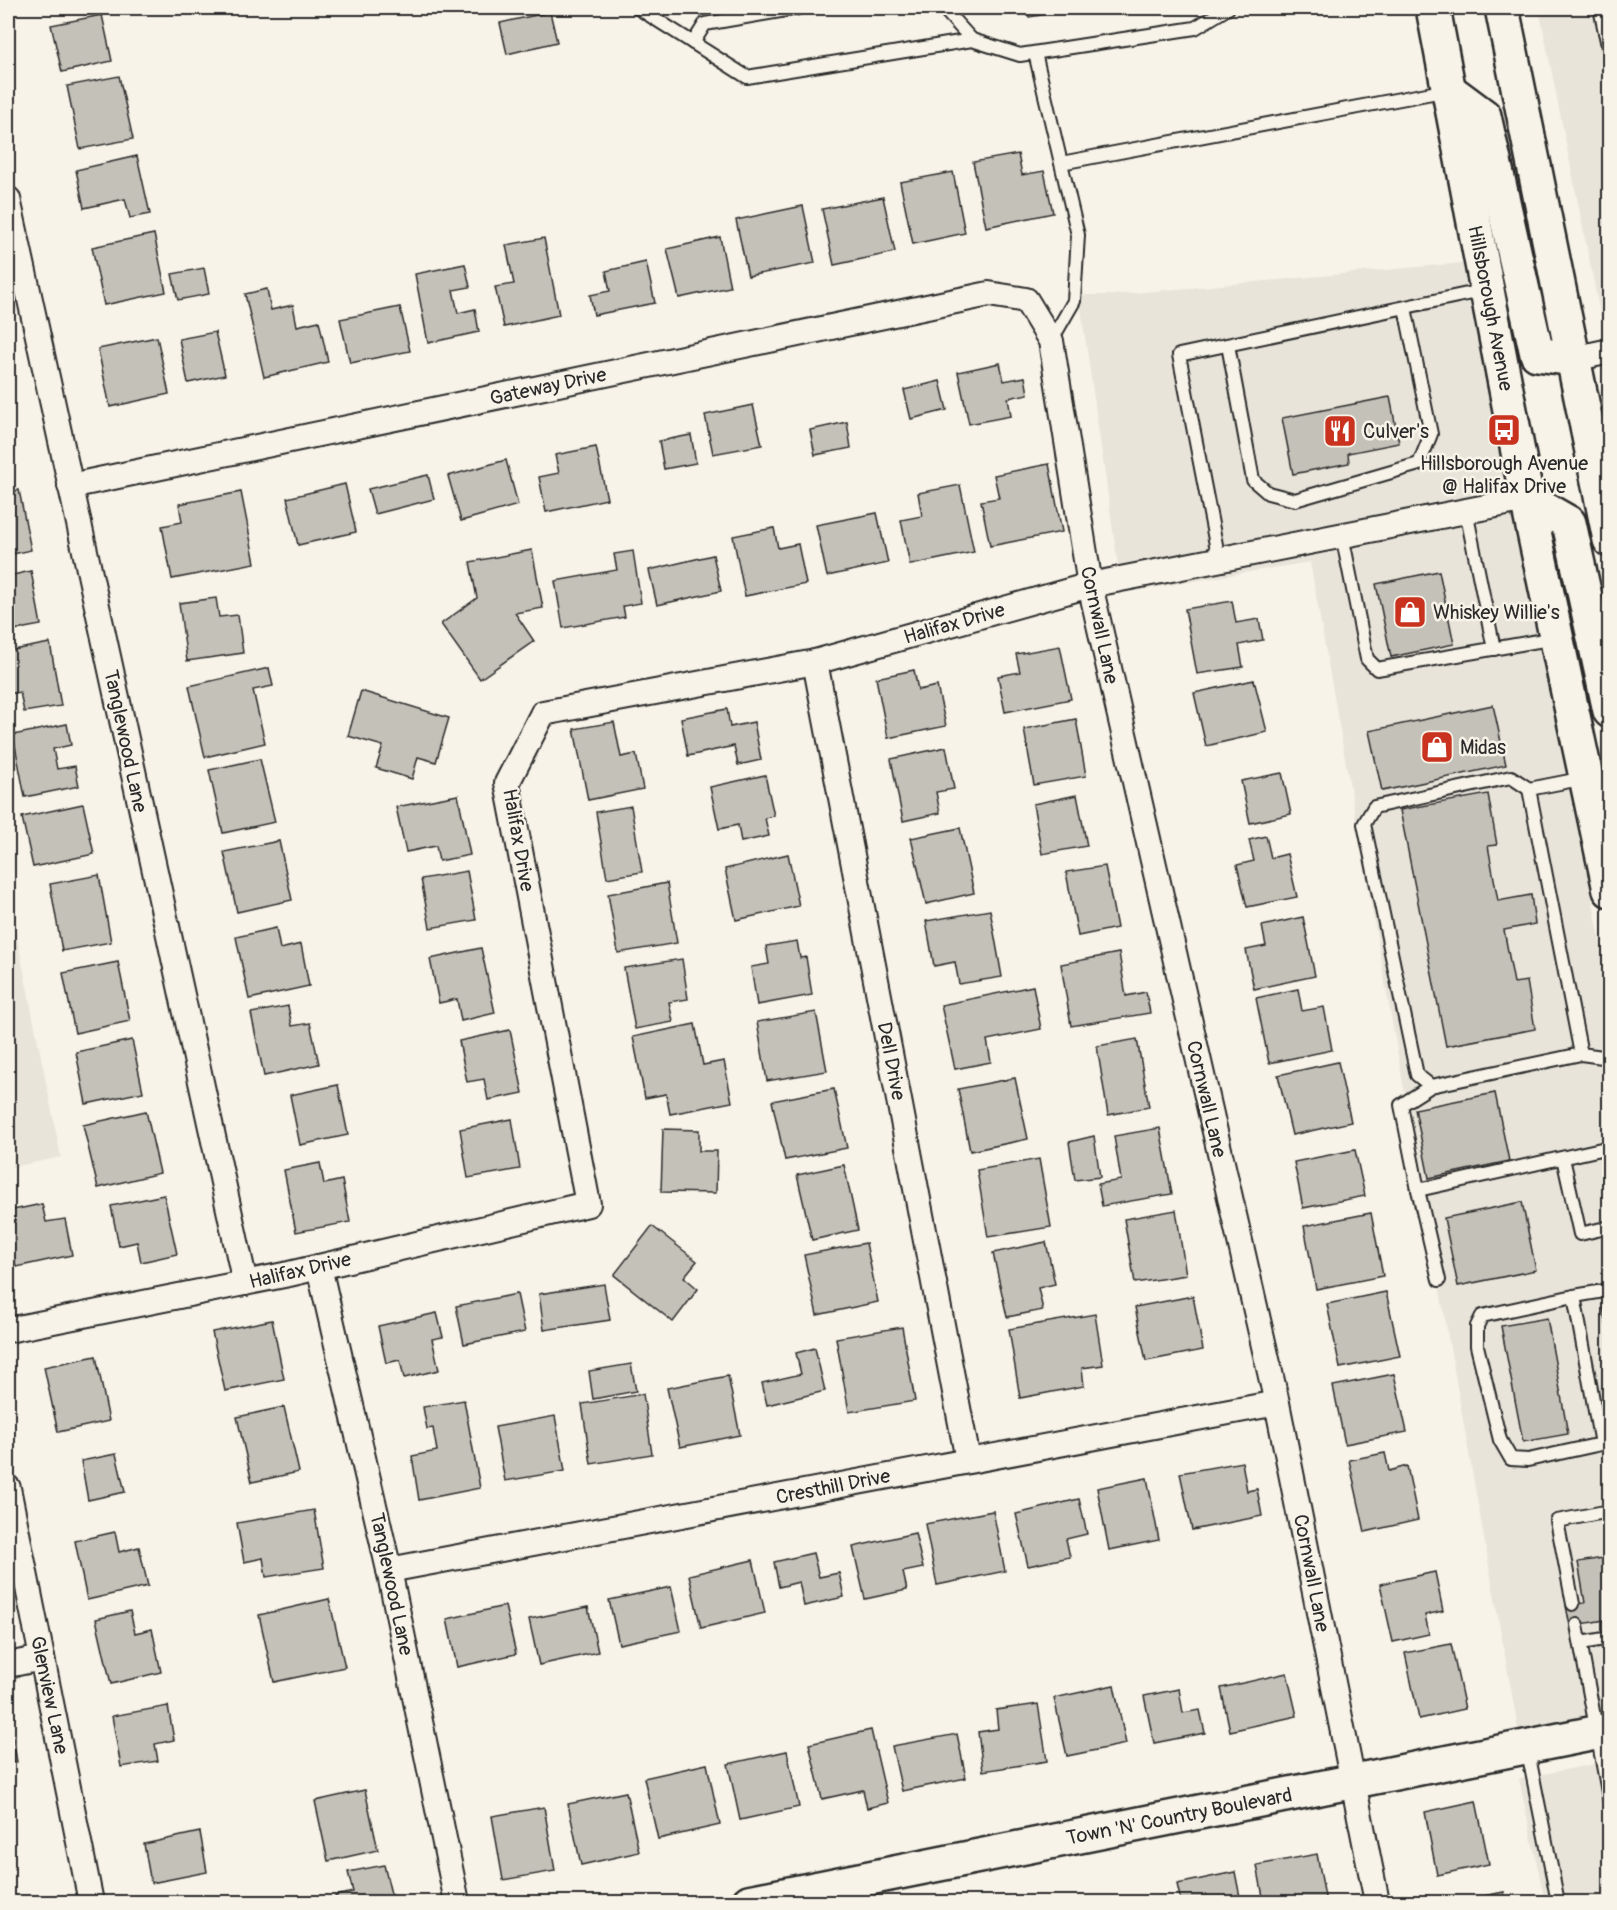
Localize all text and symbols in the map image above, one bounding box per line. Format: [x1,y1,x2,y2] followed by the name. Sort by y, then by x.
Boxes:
[1462,223,1519,393] street label: Hillsborough Avenue
[488,362,609,411] street label: Gateway Drive
[1486,412,1522,448] bus stop icon: Hillsborough Avenue @ Halifax Drive
[1322,413,1358,449] restaurant icon: Culver's
[1363,419,1429,444] place label: Culver's
[1420,451,1588,499] place label: Hillsborough Avenue @ Halifax Drive
[1075,564,1124,686] street label: Cornwall Lane
[1392,594,1428,630] shop icon: Whiskey Willie's
[901,597,1008,650] street label: Halifax Drive
[1433,600,1560,625] place label: Whiskey Willie's
[98,668,153,815] street label: Tanglewood Lane
[1419,729,1455,765] shop icon: Midas
[1460,735,1506,760] place label: Midas
[497,787,540,894] street label: Halifax Drive
[872,1020,911,1102] street label: Dell Drive
[1181,1038,1232,1160] street label: Cornwall Lane
[247,1247,354,1294] street label: Halifax Drive
[774,1463,892,1510] street label: Cresthill Drive
[364,1511,419,1658] street label: Tanglewood Lane
[1288,1512,1335,1634] street label: Cornwall Lane
[25,1634,74,1757] street label: Glenview Lane
[1064,1782,1294,1851] street label: Town 'N' Country Boulevard

